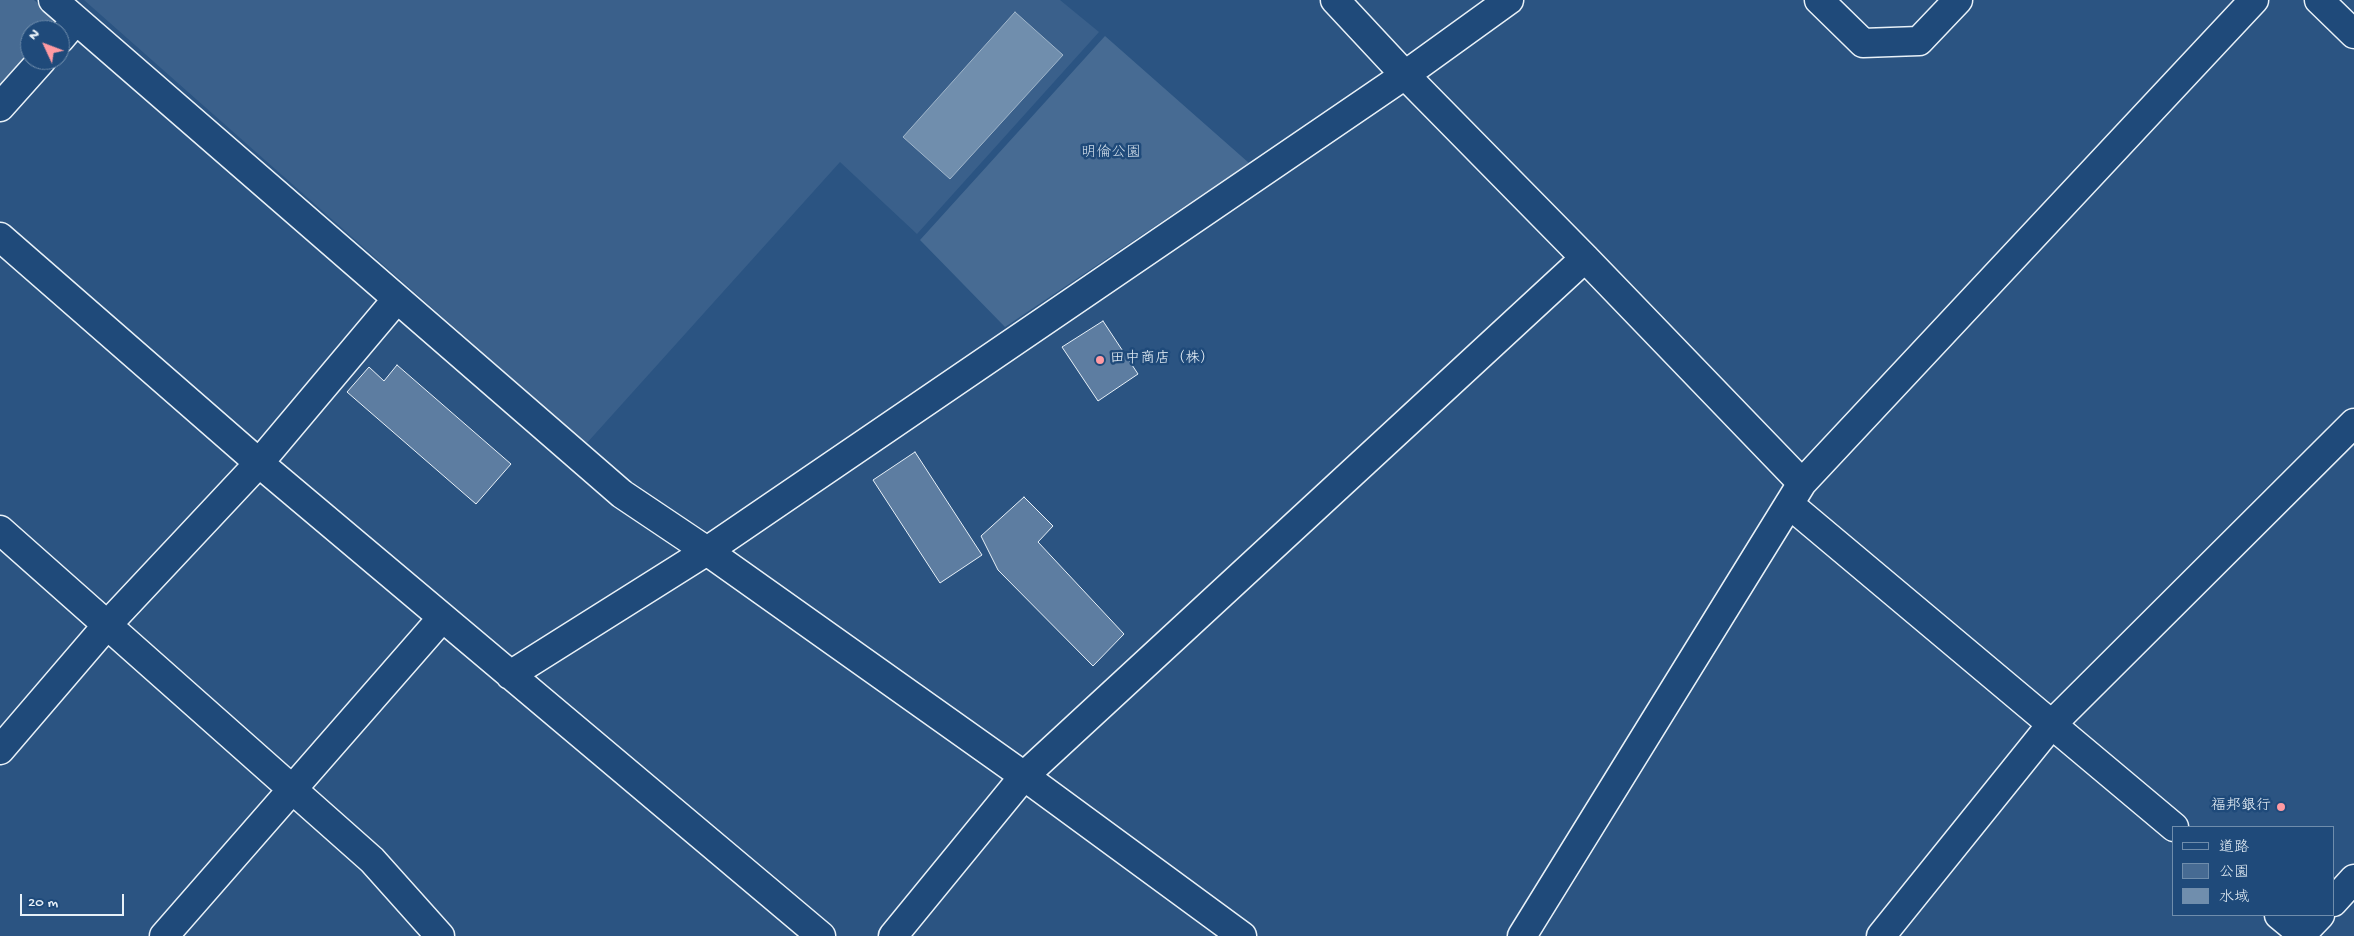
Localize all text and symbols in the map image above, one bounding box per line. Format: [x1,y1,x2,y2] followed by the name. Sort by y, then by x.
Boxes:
[20,20,70,70] north arrow
[25,26,44,44] text: N
[1081,145,1141,163] park label: 明倫公園
[1110,351,1215,369] place label: 田中商店（株）
[1094,354,1106,366] marker: 田中商店（株）
[2211,798,2271,816] place label: 福邦銀行
[2275,801,2287,813] marker: 福邦銀行
[2172,826,2334,916] legend
[2219,839,2249,857] text: 道路
[2219,864,2249,882] text: 公園
[22,884,126,916] scale bar
[2219,889,2249,907] text: 水域
[28,894,58,912] text: 20 m

